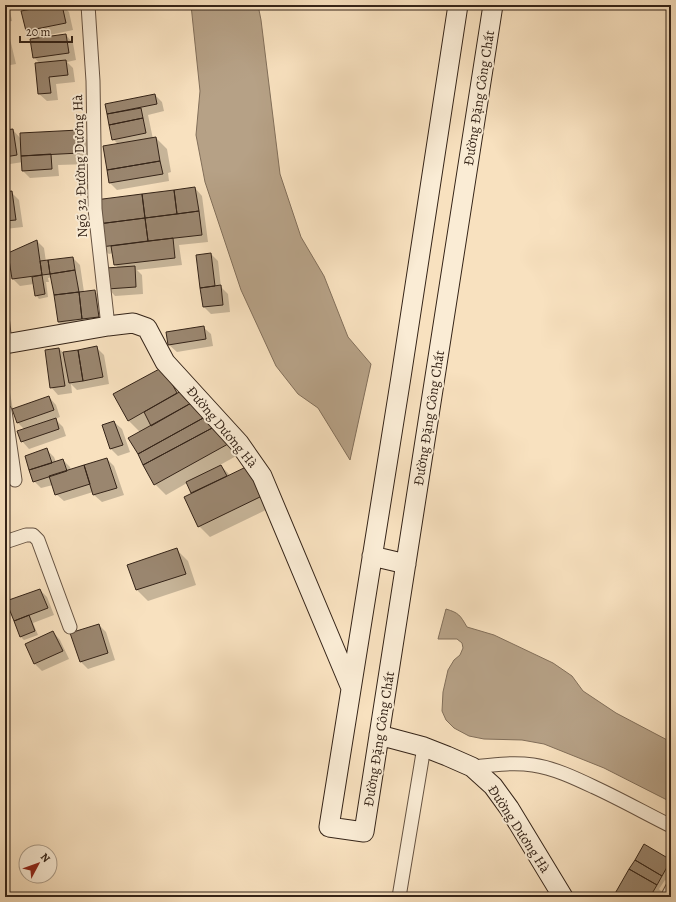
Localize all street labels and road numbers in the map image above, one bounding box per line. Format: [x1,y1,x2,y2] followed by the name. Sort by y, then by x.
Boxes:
[459,29,499,167] street label: Đường Đặng Công Chất
[68,94,92,238] street label: Ngõ 32 Đường Dương Hà
[409,349,449,487] street label: Đường Đặng Công Chất
[182,382,262,472] street label: Đường Dương Hà
[359,670,399,808] street label: Đường Đặng Công Chất
[483,781,555,877] street label: Đường Dương Hà

